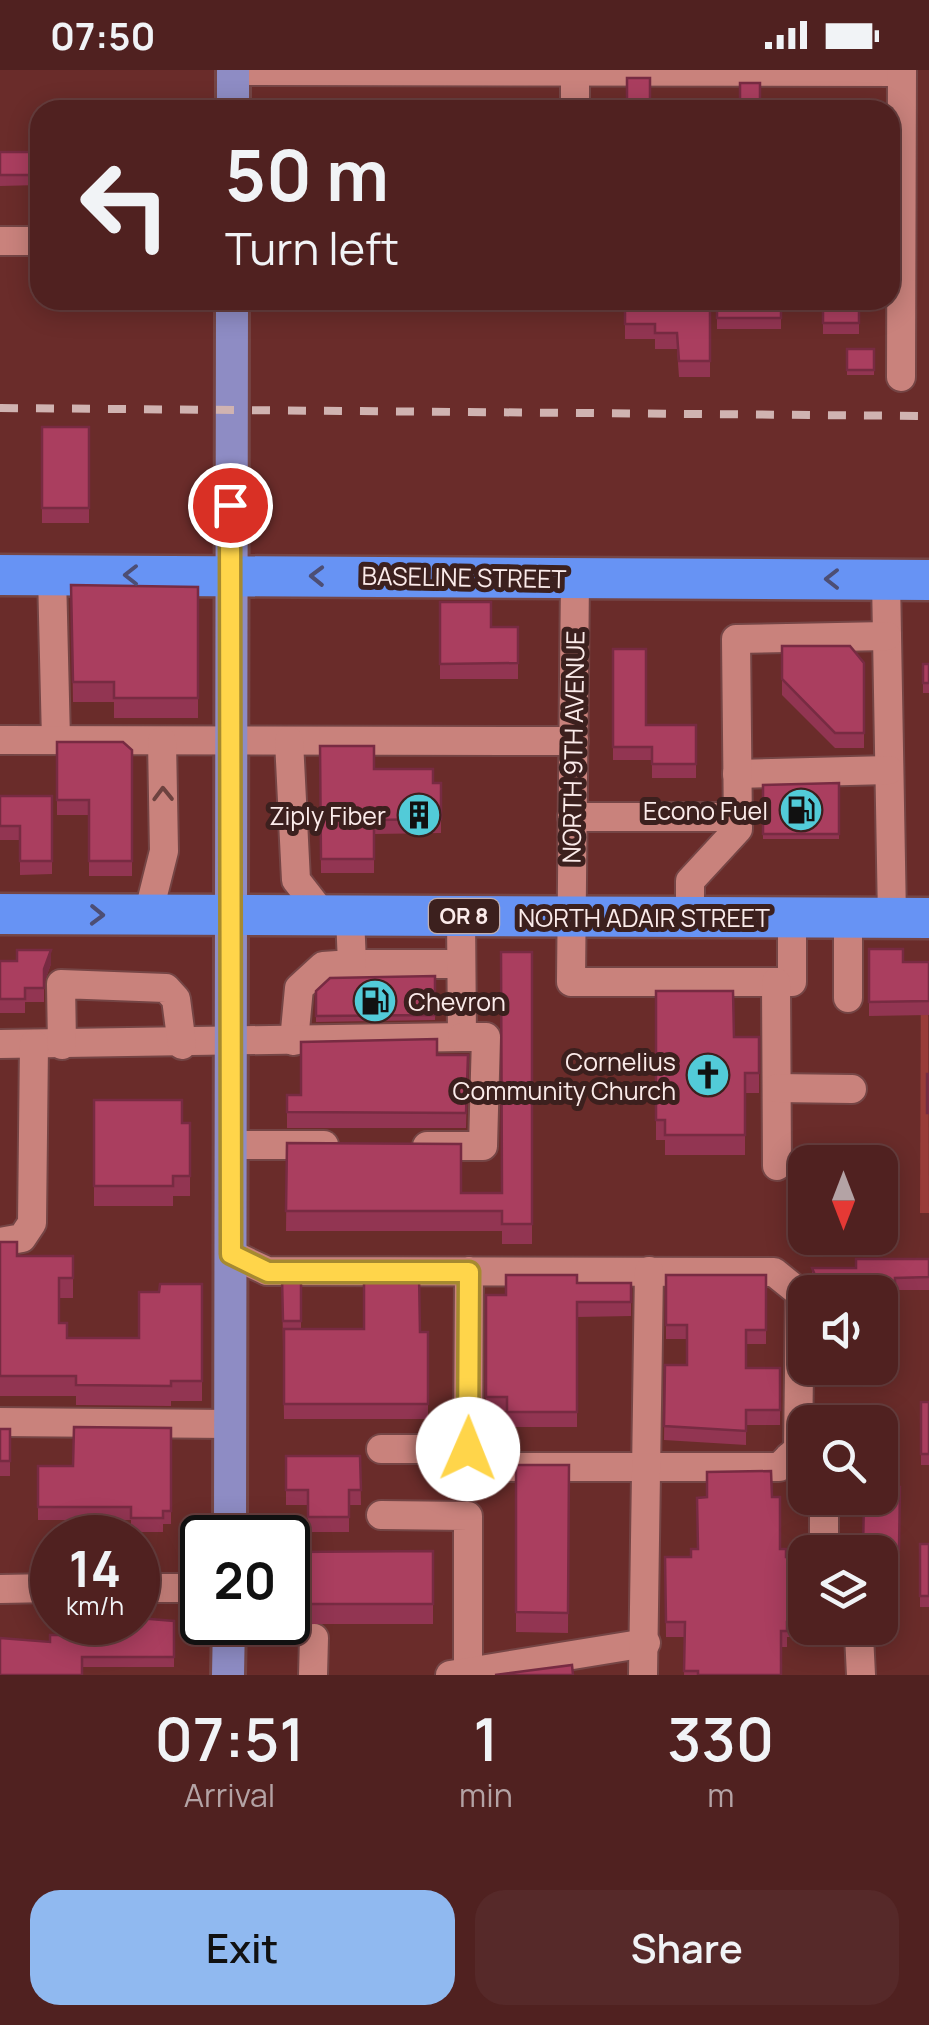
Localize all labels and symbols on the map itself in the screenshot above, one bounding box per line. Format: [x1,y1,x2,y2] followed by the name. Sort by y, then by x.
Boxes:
[188,463,273,548] pin
[361,558,567,596] street label: BASELINE STREET
[123,564,138,586] one-way arrow
[308,565,324,586] one-way arrow
[823,568,838,590] one-way arrow
[553,630,593,864] street label: NORTH 9TH AVENUE
[152,786,174,801] one-way arrow
[778,787,824,833] fuel station icon: Econo Fuel
[396,792,442,838] building icon: Ziply Fiber
[643,793,768,828] place label: Econo Fuel
[269,798,386,833] place label: Ziply Fiber
[429,899,499,933] road number: OR 8
[518,900,770,935] street label: NORTH ADAIR STREET
[90,904,106,926] one-way arrow
[352,978,398,1024] fuel station icon: Chevron
[408,984,506,1019] place label: Chevron
[453,1044,676,1108] place label: Cornelius Community Church
[685,1052,731,1098] church icon: Cornelius Community Church
[788,1145,898,1255] north arrow
[416,1397,520,1501] position arrow
[180,1515,310,1645] speed limit sign: 20

